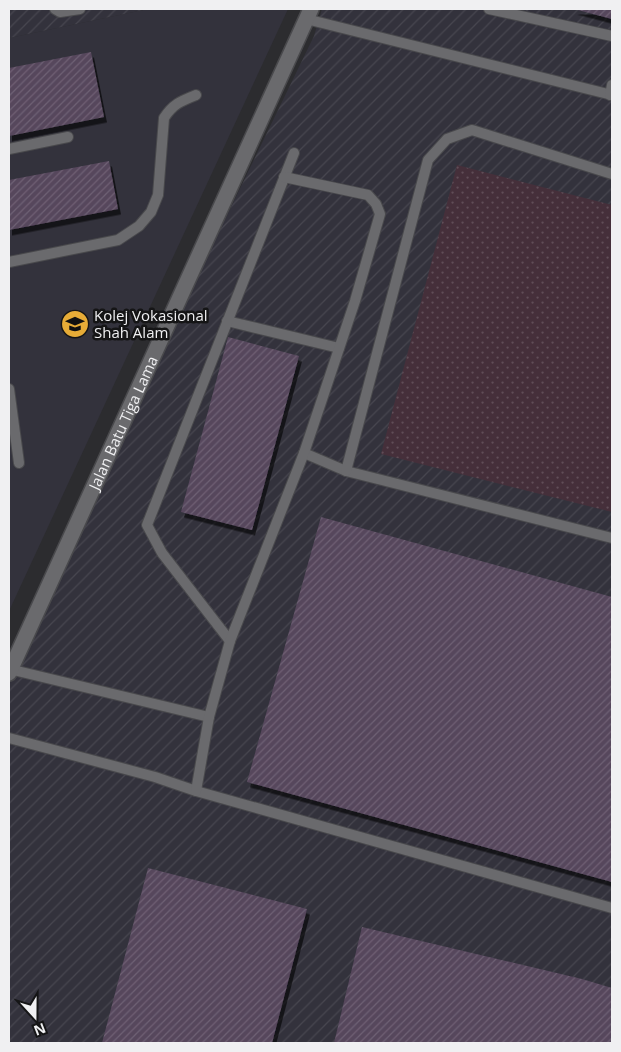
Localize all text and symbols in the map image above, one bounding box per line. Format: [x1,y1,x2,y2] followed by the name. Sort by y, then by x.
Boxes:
[94,305,208,342] place label: Kolej Vokasional Shah Alam
[60,309,90,339] school or university icon: Kolej Vokasional Shah Alam
[83,353,162,495] street label: Jalan Batu Tiga Lama
[10,992,60,1042] north arrow
[31,1019,49,1041] text: N

